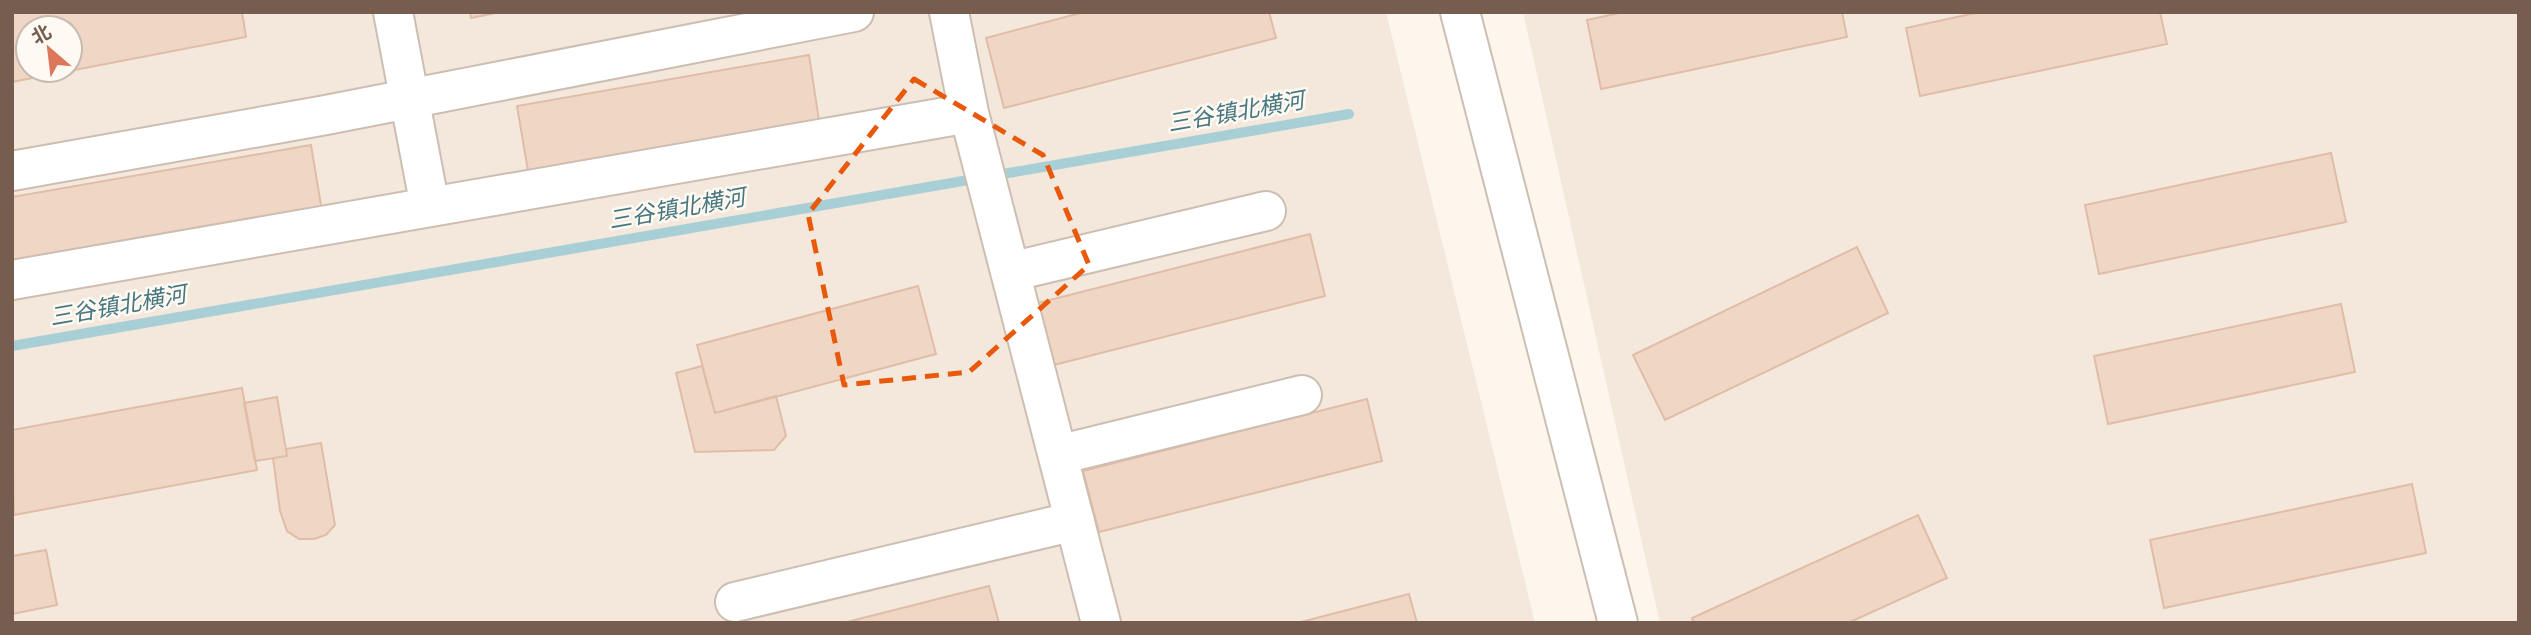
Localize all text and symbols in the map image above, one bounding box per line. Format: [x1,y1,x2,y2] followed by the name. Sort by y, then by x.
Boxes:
[14,14,84,84] north arrow
[27,19,56,52] text: 北
[1165,83,1311,140] water label: 三谷镇北横河
[606,180,752,237] water label: 三谷镇北横河
[47,277,193,334] water label: 三谷镇北横河

